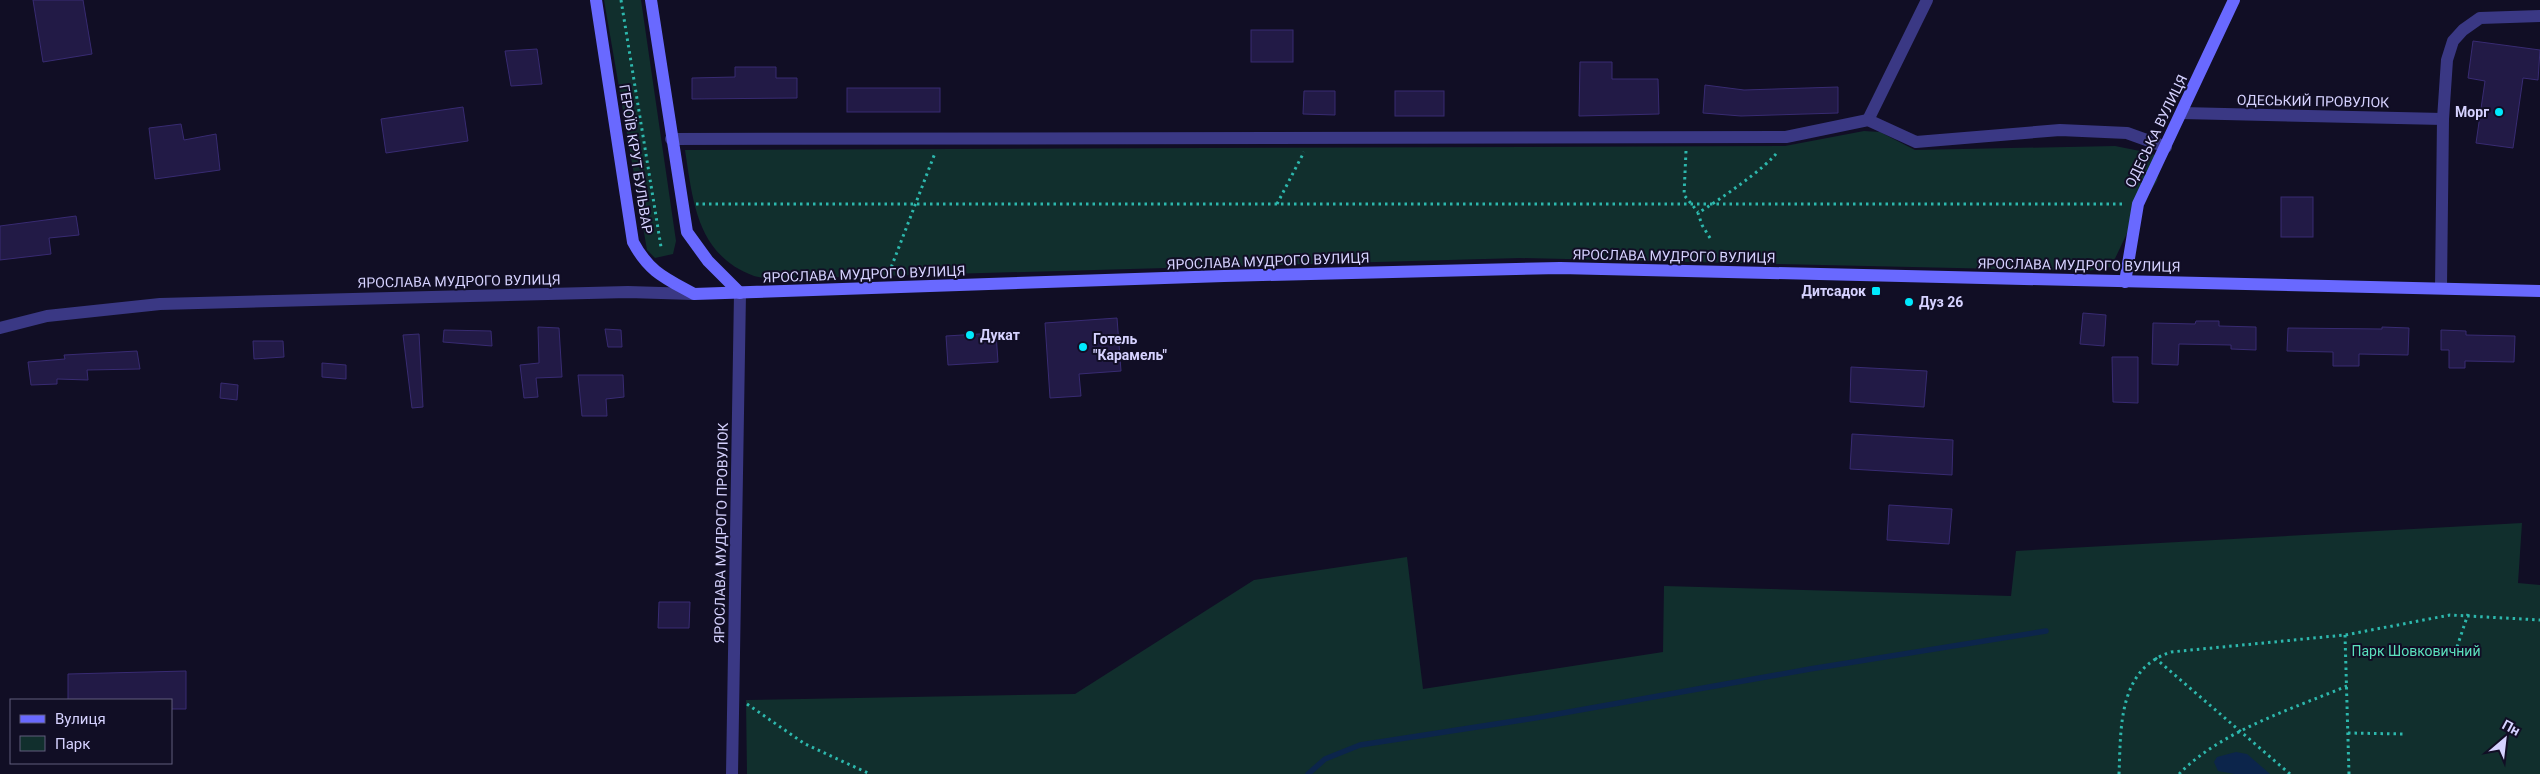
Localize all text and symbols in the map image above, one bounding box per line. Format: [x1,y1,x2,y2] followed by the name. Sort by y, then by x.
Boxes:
[2122,72,2190,190] street label: ОДЕСЬКА ВУЛИЦЯ
[616,83,656,235] street label: ГЕРОЇВ КРУТ БУЛЬВАР
[2237,92,2389,110] street label: ОДЕСЬКИЙ ПРОВУЛОК
[2455,104,2489,120] place label: Морг
[2493,106,2505,118] marker: Морг
[1572,246,1776,266] street label: ЯРОСЛАВА МУДРОГО ВУЛИЦЯ
[1166,249,1370,273] street label: ЯРОСЛАВА МУДРОГО ВУЛИЦЯ
[1977,255,2181,275] street label: ЯРОСЛАВА МУДРОГО ВУЛИЦЯ
[762,262,966,286] street label: ЯРОСЛАВА МУДРОГО ВУЛИЦЯ
[357,271,561,291] street label: ЯРОСЛАВА МУДРОГО ВУЛИЦЯ
[1802,283,1866,299] place label: Дитсадок
[1870,285,1882,297] marker: Дитсадок
[1919,294,1963,310] place label: Дуз 26
[1903,296,1915,308] marker: Дуз 26
[980,327,1020,343] place label: Дукат
[964,329,976,341] marker: Дукат
[1093,331,1167,363] place label: Готель "Карамель"
[1077,341,1089,353] marker: Готель "Карамель"
[711,422,731,644] street label: ЯРОСЛАВА МУДРОГО ПРОВУЛОК
[2351,643,2481,659] park label: Парк Шовковичний
[10,699,172,764] legend
[55,710,106,728] text: Вулиця
[2480,714,2530,764] north arrow
[2499,716,2523,739] text: Пн
[55,735,90,753] text: Парк

